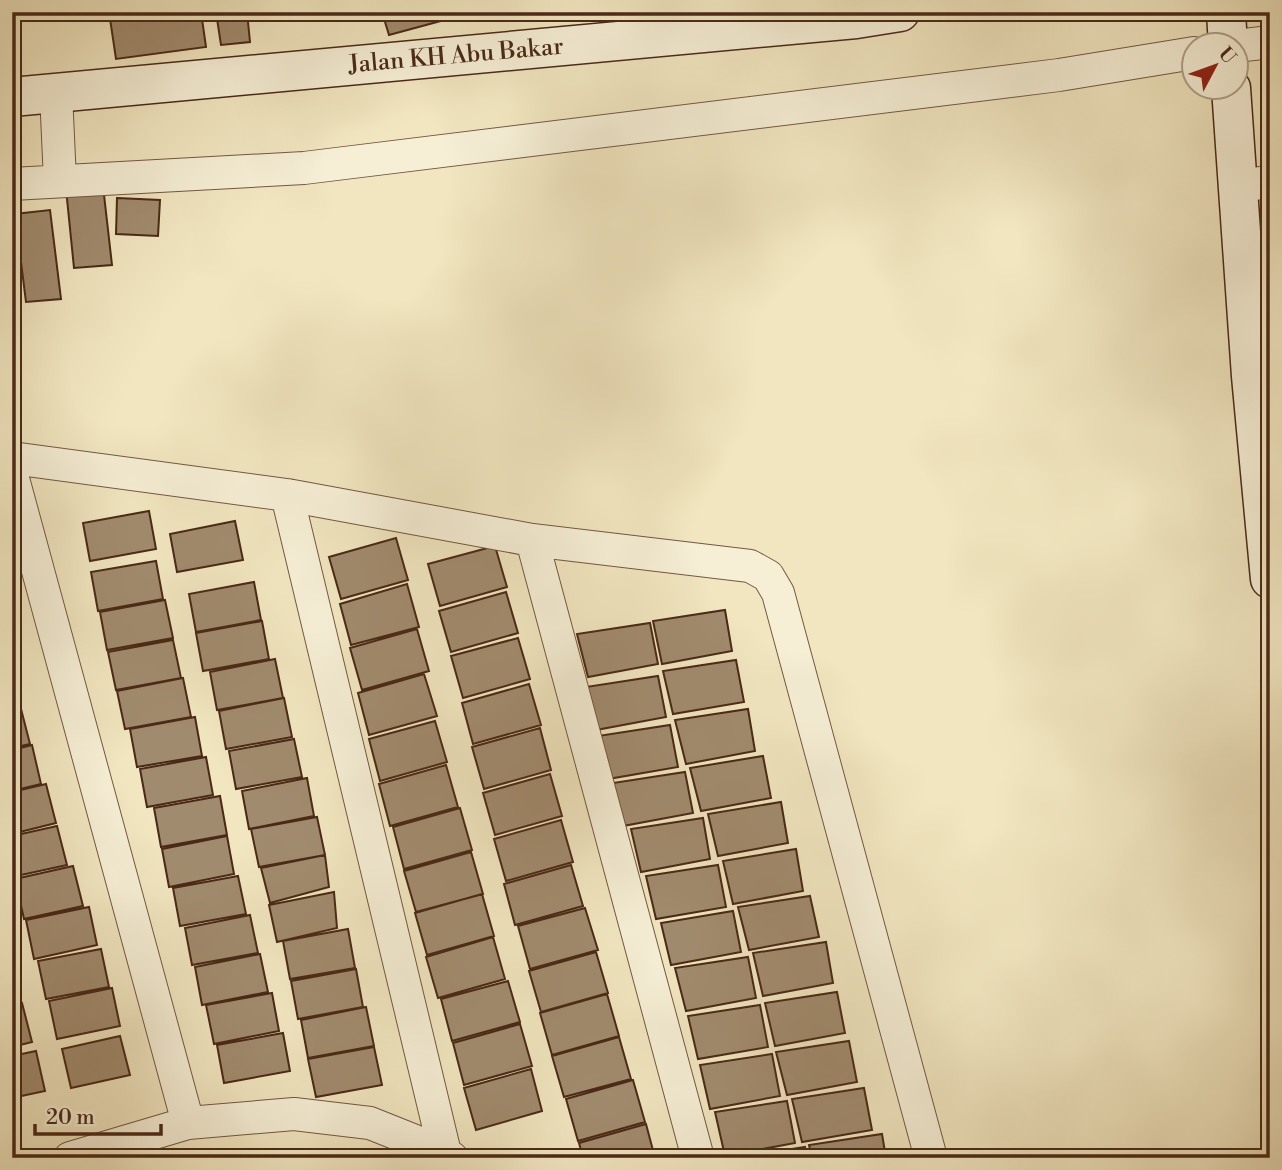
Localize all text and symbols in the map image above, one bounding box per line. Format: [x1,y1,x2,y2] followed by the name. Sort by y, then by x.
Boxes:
[346,32,565,80] street label: Jalan KH Abu Bakar
[1180,32,1250,102] north arrow
[1213,42,1241,69] text: U
[35,1093,161,1137] scale bar
[46,1105,95,1131] text: 20 m

